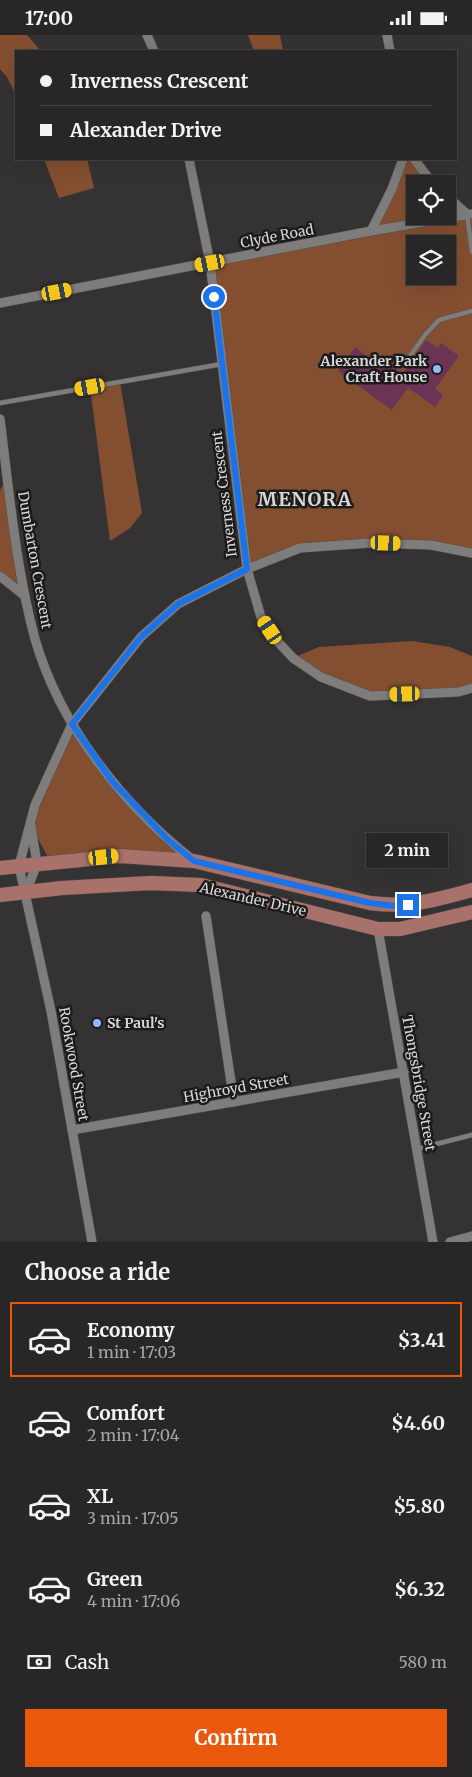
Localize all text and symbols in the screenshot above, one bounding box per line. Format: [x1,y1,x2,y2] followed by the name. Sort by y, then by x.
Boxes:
[25,6,73,30] text: 17:00
[70,69,248,93] text: Inverness Crescent
[70,118,222,142] text: Alexander Drive
[406,175,456,285] map controls
[406,175,456,225] button: locate
[239,220,316,252] street label: Clyde Road
[406,235,456,285] button: layers
[193,253,226,273] car
[40,282,73,302] car
[203,286,225,308] route start
[320,352,428,386] place label: Alexander Park Craft House
[431,363,443,375] marker: Alexander Park Craft House
[73,377,106,397] car
[207,429,241,558] street label: Inverness Crescent
[258,487,352,511] district label: MENORA
[14,490,56,631] street label: Dumbarton Crescent
[370,535,401,551] car
[255,613,284,647] car
[389,686,420,702] car
[367,833,449,867] callout: 2 min
[384,840,430,860] text: 2 min
[88,848,119,866] car
[197,878,308,920] street label: Alexander Drive
[397,894,419,916] route end
[55,1005,93,1123] street label: Rookwood Street
[398,1013,440,1153] street label: Thongsbridge Street
[107,1014,164,1032] place label: St Paul's
[91,1017,103,1029] marker: St Paul's
[182,1070,291,1106] street label: Highroyd Street
[25,1258,170,1286] text: Choose a ride
[27,1317,72,1362] icon: car
[87,1318,175,1342] text: Economy
[398,1328,445,1352] text: $3.41
[87,1342,176,1362] text: 1 min · 17:03
[27,1400,72,1445] icon: car
[87,1401,165,1425] text: Comfort
[391,1411,445,1435] text: $4.60
[87,1425,180,1445] text: 2 min · 17:04
[27,1483,72,1528] icon: car
[87,1484,113,1508] text: XL
[393,1494,445,1518] text: $5.80
[87,1508,179,1528] text: 3 min · 17:05
[27,1566,72,1611] icon: car
[87,1567,143,1591] text: Green
[394,1577,445,1601] text: $6.32
[87,1591,180,1611] text: 4 min · 17:06
[25,1648,53,1676] icon: cash
[65,1650,109,1674] text: Cash
[399,1652,447,1672] text: 580 m
[25,1709,447,1767] button: Confirm

